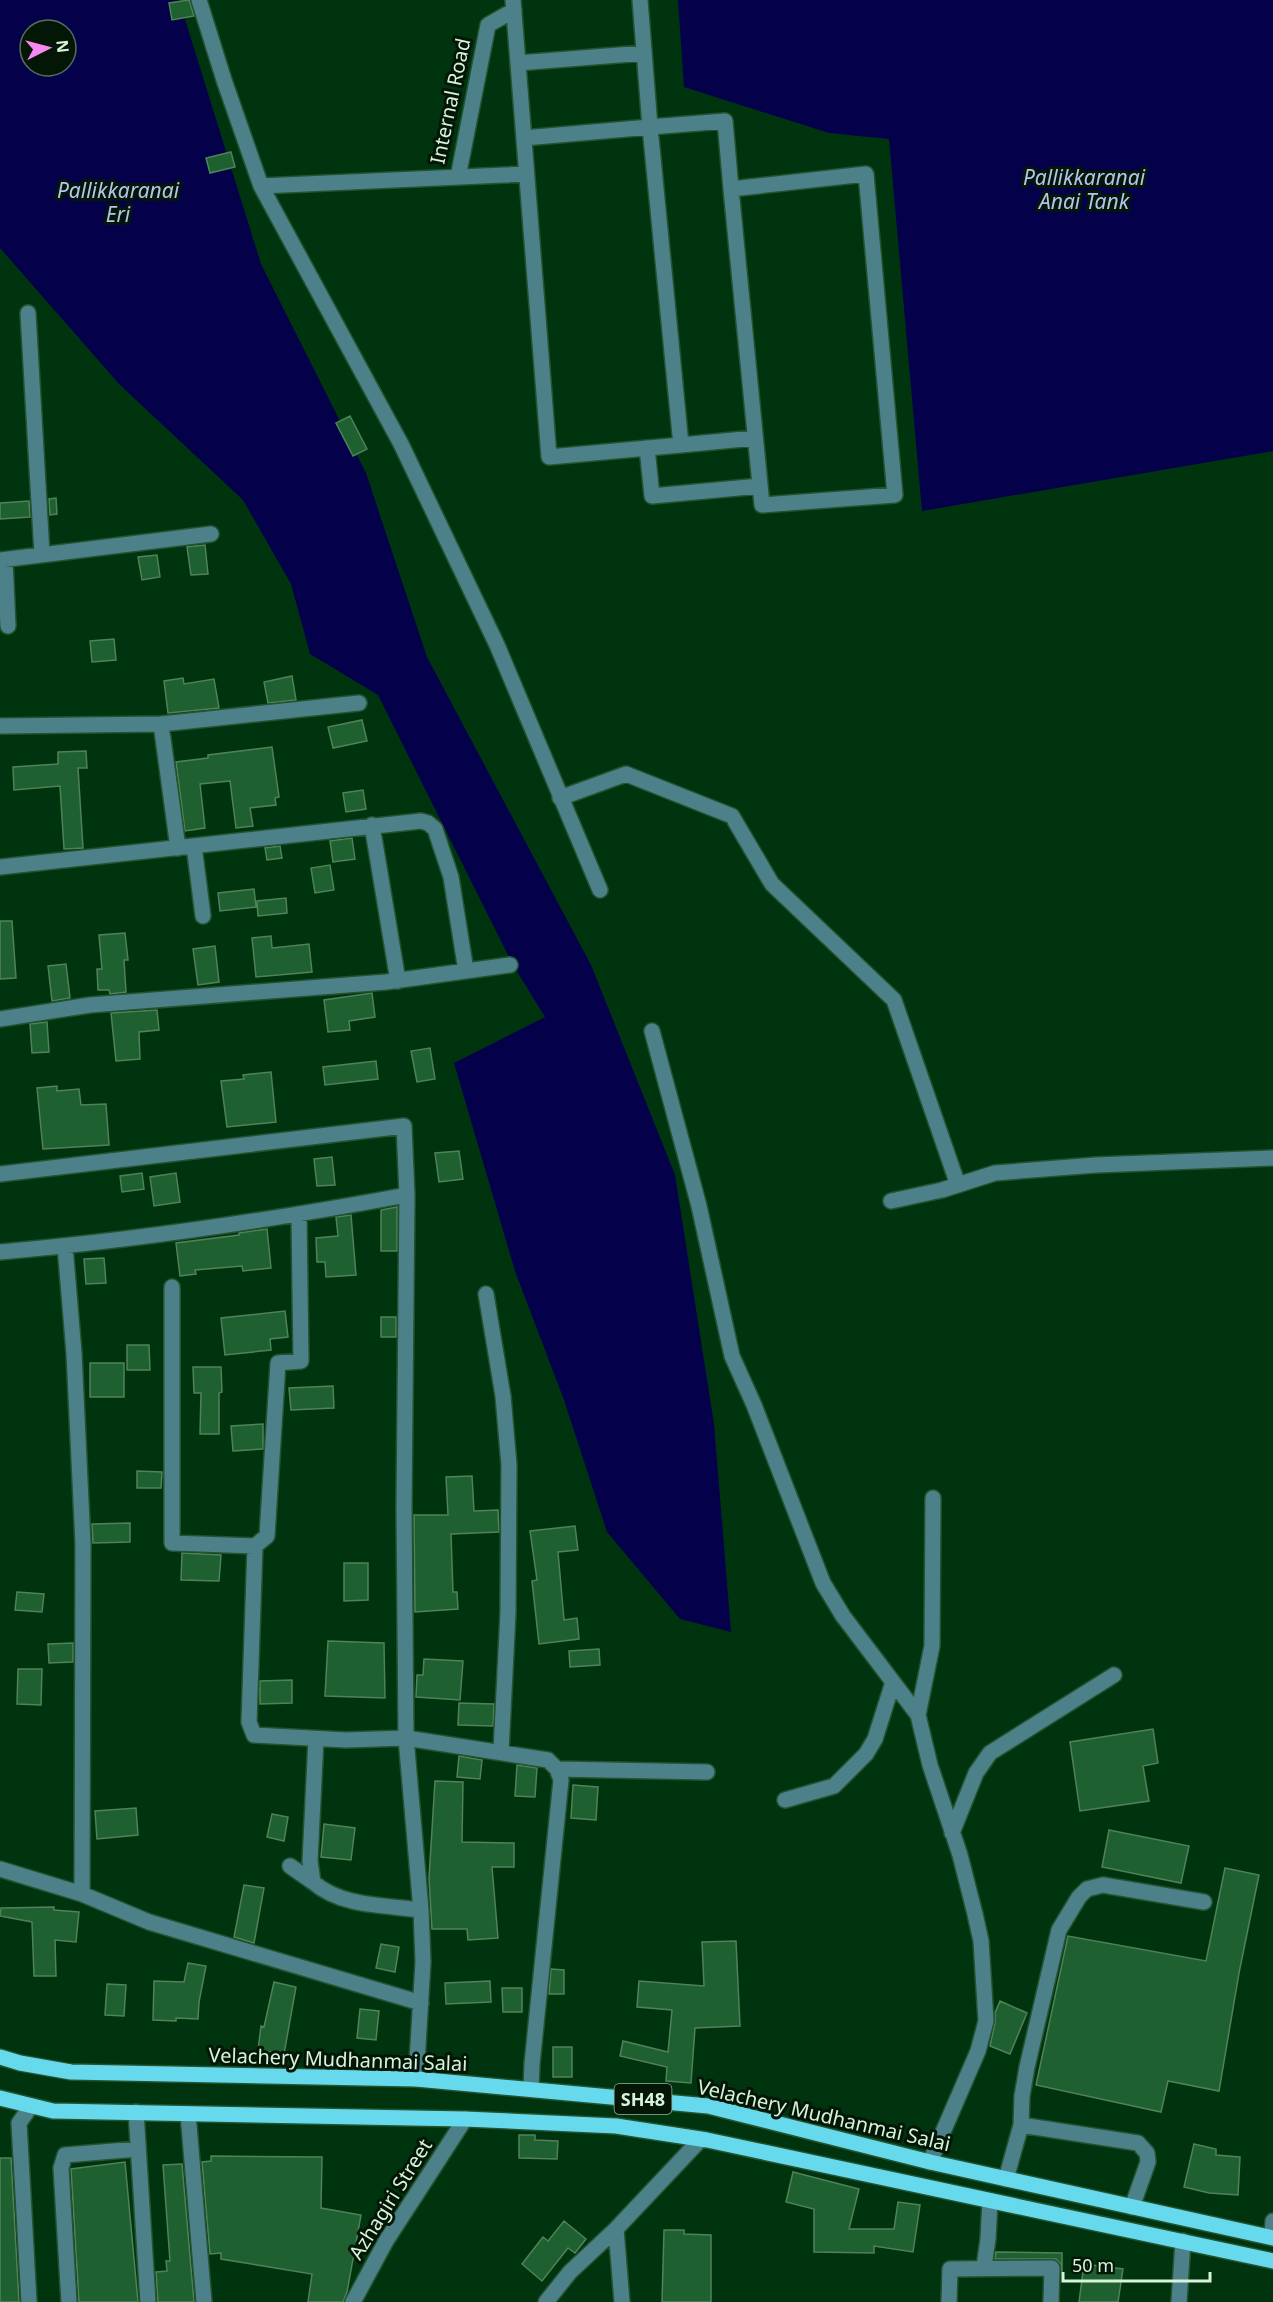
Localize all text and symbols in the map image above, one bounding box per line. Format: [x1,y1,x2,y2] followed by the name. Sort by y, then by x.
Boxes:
[18,18,78,78] north arrow
[423,36,477,166] street label: Internal Road
[51,39,75,54] text: N
[1023,163,1146,215] water label: Pallikkaranai Anai Tank
[57,176,180,228] water label: Pallikkaranai Eri
[208,2041,468,2077] street label: Velachery Mudhanmai Salai
[695,2073,953,2157] street label: Velachery Mudhanmai Salai
[614,2084,672,2114] road number: SH48
[342,2133,438,2265] street label: Azhagiri Street
[1063,2245,1210,2283] scale bar
[1072,2253,1114,2277] text: 50 m

